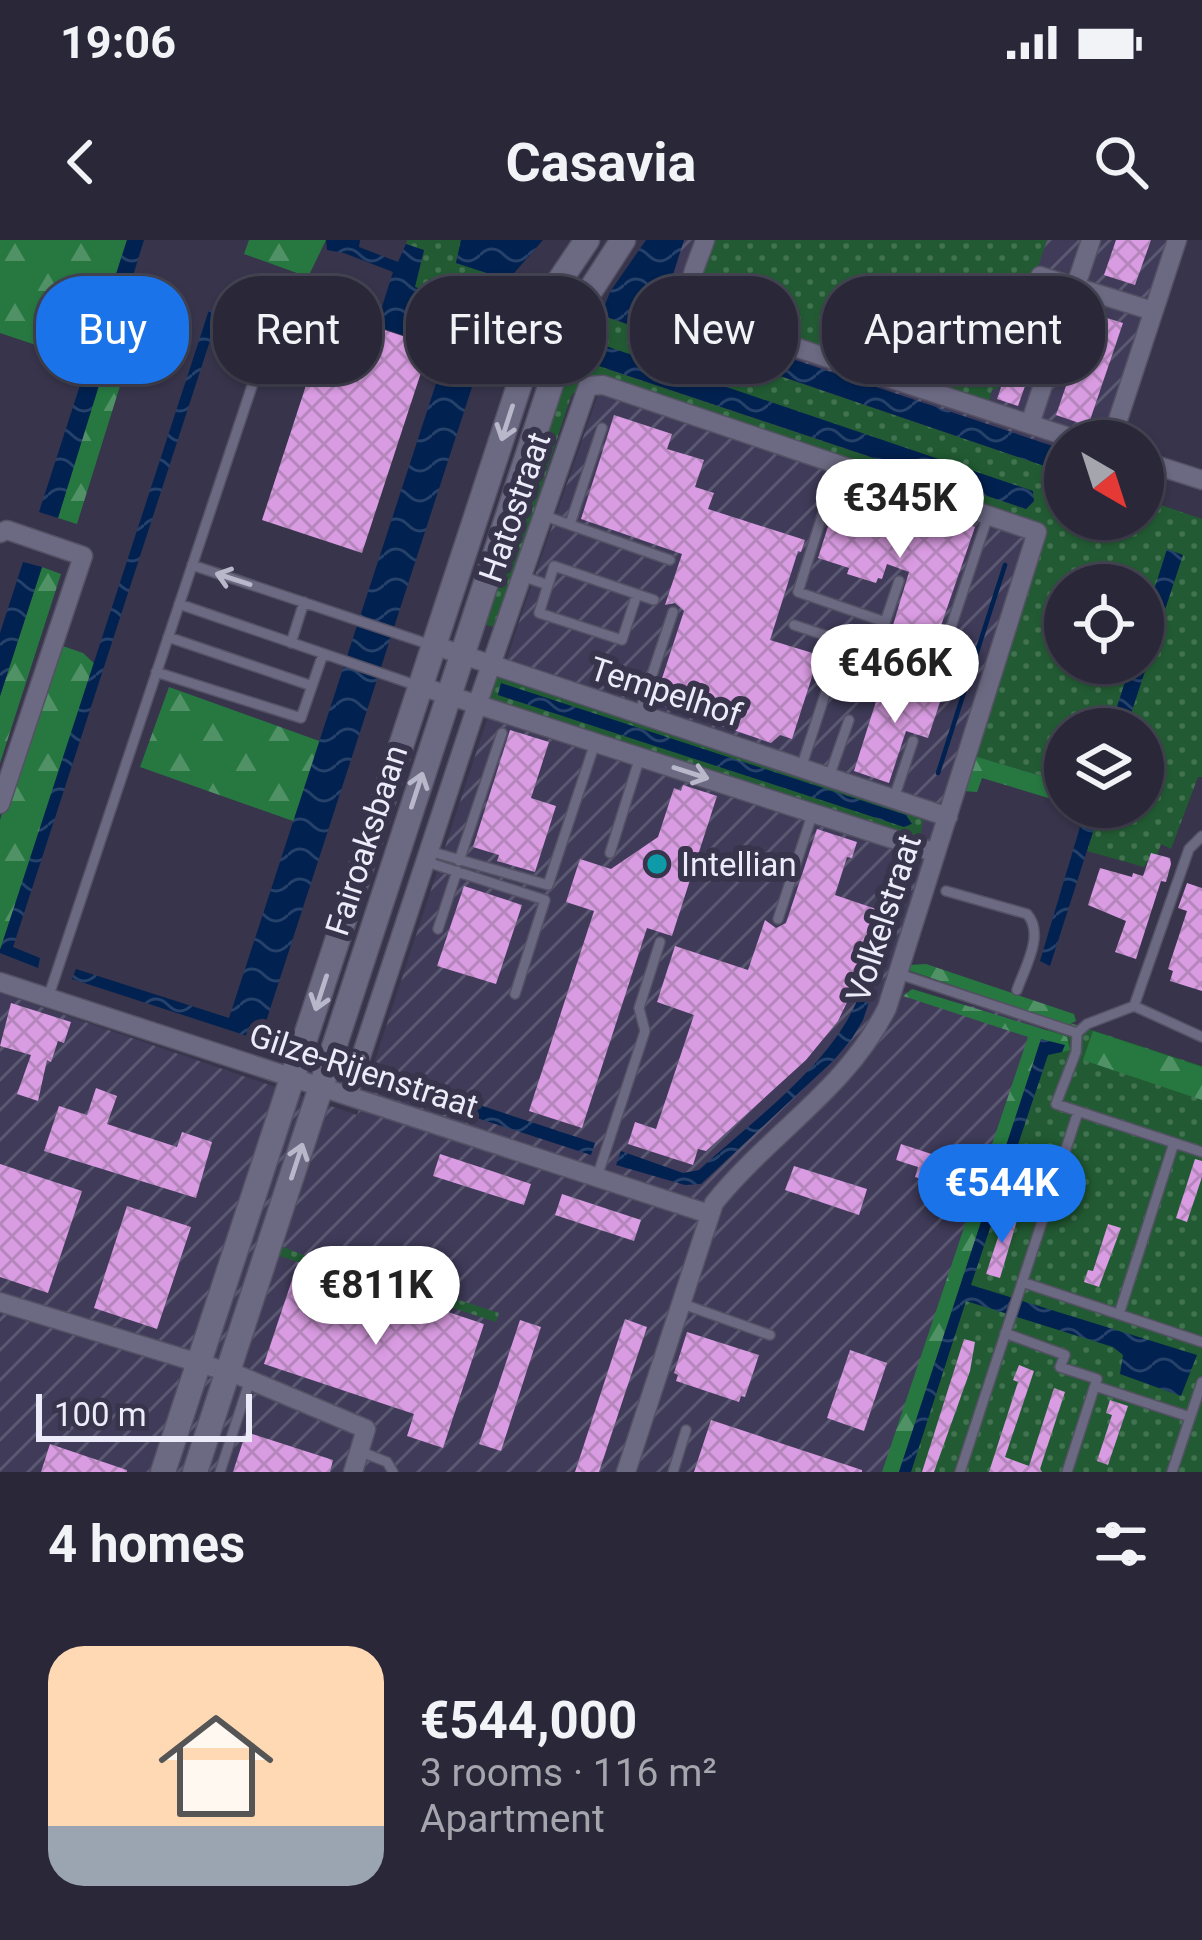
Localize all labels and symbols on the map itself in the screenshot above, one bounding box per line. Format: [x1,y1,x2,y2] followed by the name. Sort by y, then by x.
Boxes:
[494,403,516,441] one-way arrow
[1044,420,1164,540] north arrow
[471,427,558,587] street label: Hatostraat
[816,459,984,561] pin: €345K
[215,567,253,589] one-way arrow
[811,624,979,726] pin: €466K
[585,649,747,734] street label: Tempelhof
[317,740,416,940] street label: Fairoaksbaan
[671,764,709,786] one-way arrow
[408,772,430,810] one-way arrow
[838,829,929,1007] street label: Volkelstraat
[681,845,797,884] place label: Intellian
[644,851,670,877] marker: Intellian
[308,973,330,1011] one-way arrow
[244,1015,483,1126] street label: Gilze-Rijenstraat
[287,1143,309,1181] one-way arrow
[918,1144,1086,1246] pin: €544K
[292,1246,460,1348] pin: €811K
[36,1388,252,1441] scale bar

